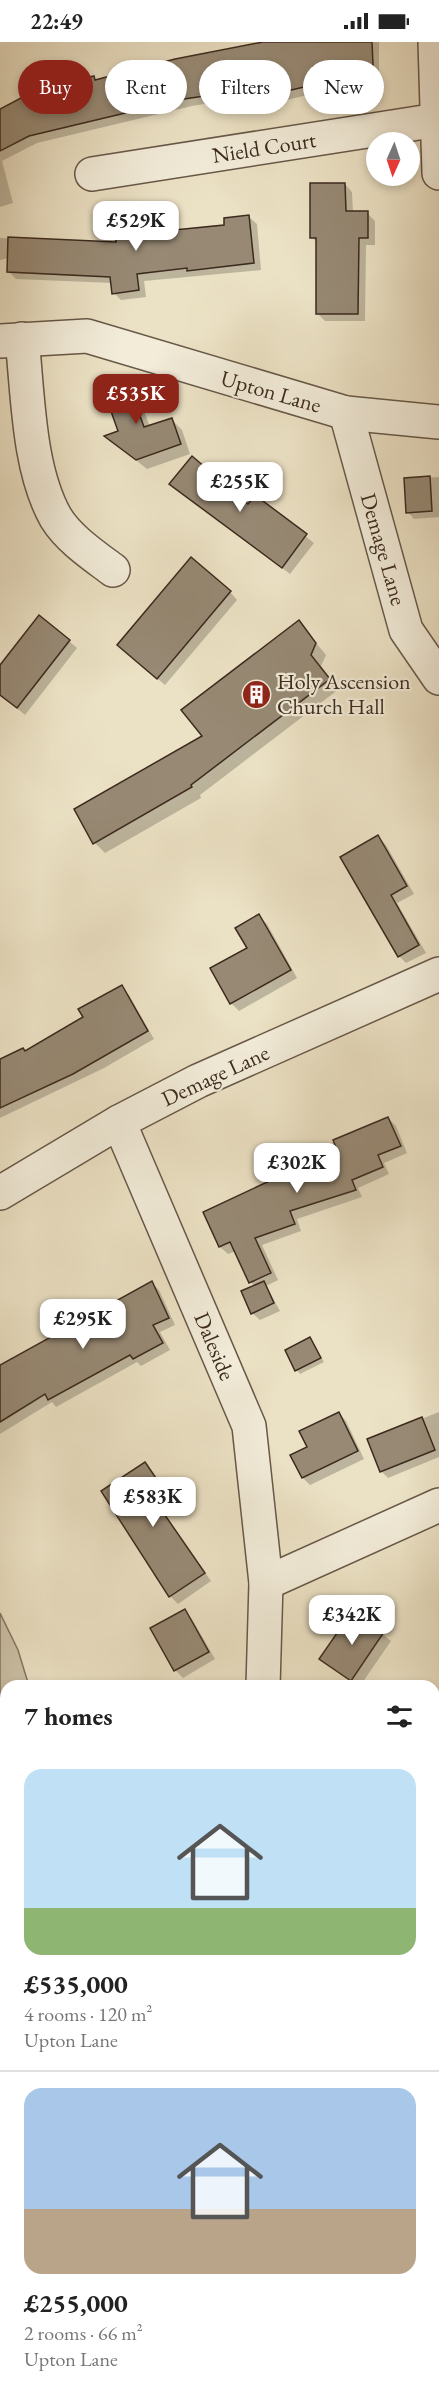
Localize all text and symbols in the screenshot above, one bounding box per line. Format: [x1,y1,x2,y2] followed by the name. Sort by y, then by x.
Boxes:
[30,7,83,36] text: 22:49
[18,60,93,114] chip: Buy
[105,60,187,114] chip: Rent
[199,60,291,114] chip: Filters
[303,60,384,114] chip: New
[210,125,318,170] street label: Nield Court
[366,132,420,186] north arrow
[366,132,420,186] map controls
[94,201,178,252] pin: £529K
[107,207,165,233] text: £529K
[217,363,325,420] street label: Upton Lane
[94,374,178,425] pin: £535K
[107,380,165,406] text: £535K
[198,462,282,513] pin: £255K
[211,468,269,494] text: £255K
[354,490,413,609] street label: Demage Lane
[277,667,411,721] place label: Holy Ascension Church Hall
[240,678,272,710] building icon: Holy Ascension Church Hall
[157,1038,274,1113] street label: Demage Lane
[255,1143,339,1194] pin: £302K
[268,1149,326,1175] text: £302K
[41,1299,125,1350] pin: £295K
[54,1305,112,1331] text: £295K
[187,1308,242,1385] street label: Daleside
[111,1477,195,1528] pin: £583K
[124,1483,182,1509] text: £583K
[310,1595,394,1646] pin: £342K
[323,1601,381,1627] text: £342K
[24,1699,113,1733] text: 7 homes
[383,1700,416,1733] icon: filters
[166,1808,274,1916] icon: home
[24,1967,128,2001] text: £535,000
[24,2001,152,2027] text: 4 rooms · 120 m²
[24,2027,118,2053] text: Upton Lane
[166,2127,274,2235] icon: home
[24,2286,128,2320] text: £255,000
[24,2320,143,2346] text: 2 rooms · 66 m²
[24,2346,118,2372] text: Upton Lane

